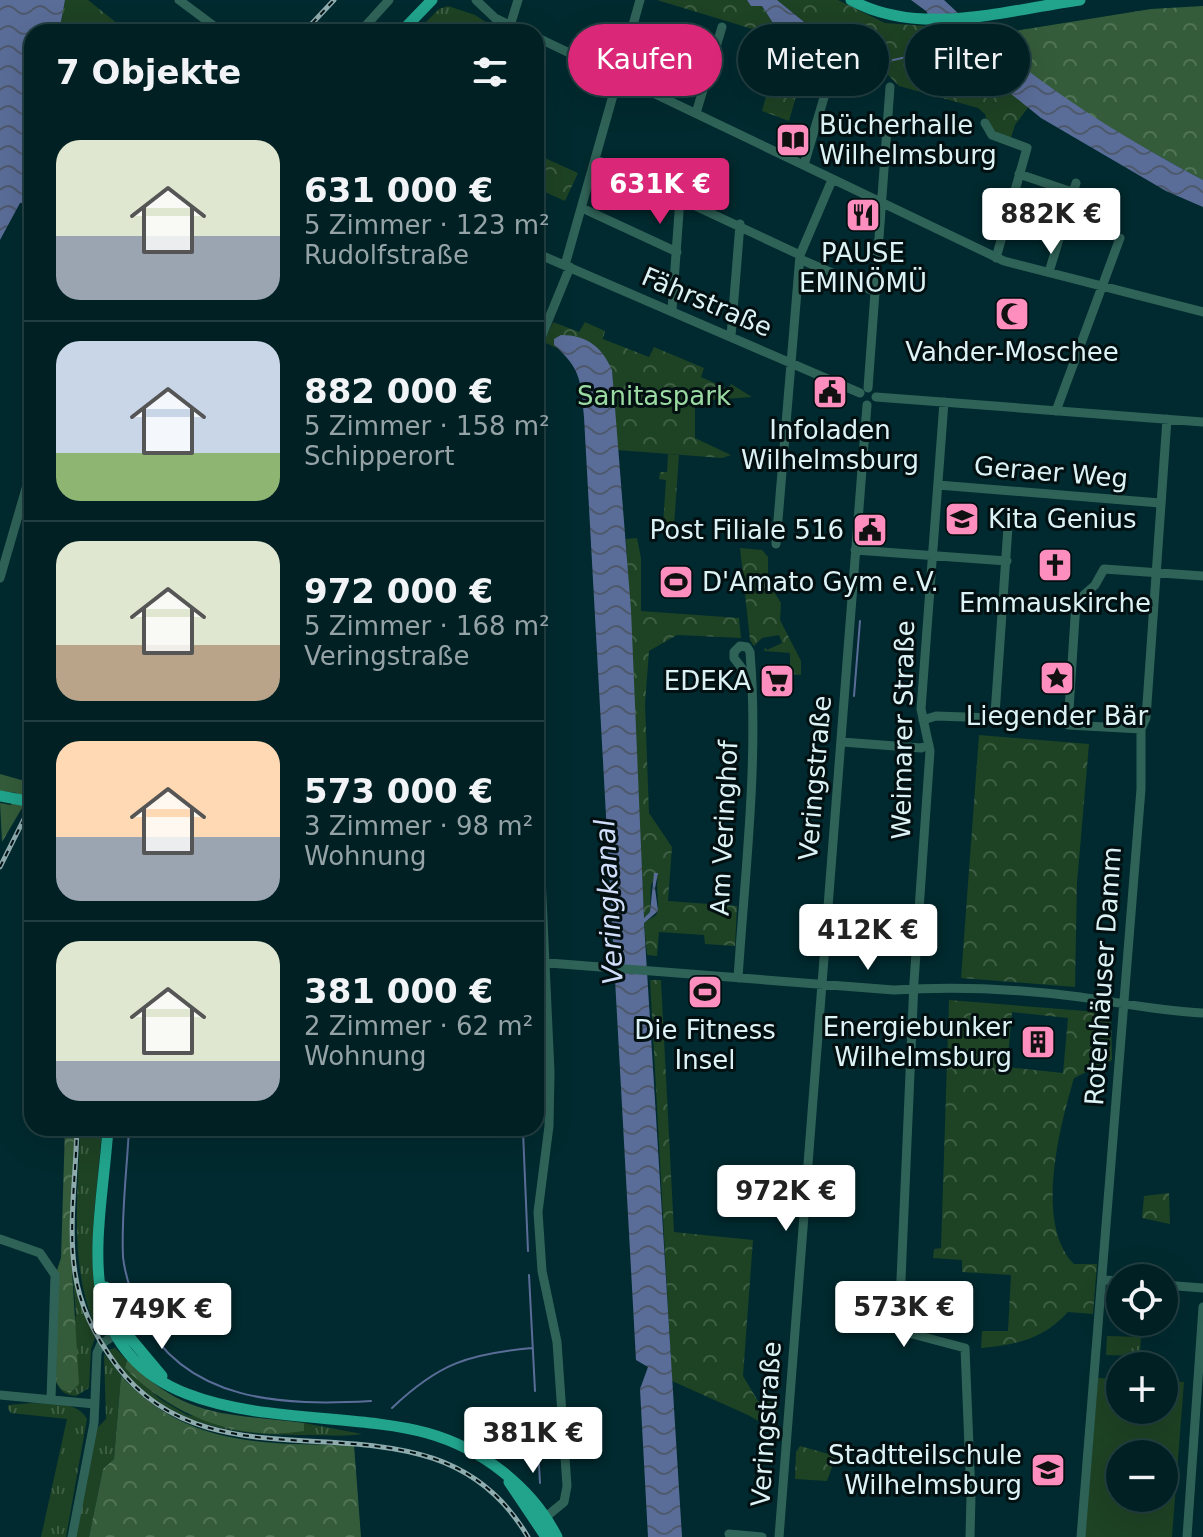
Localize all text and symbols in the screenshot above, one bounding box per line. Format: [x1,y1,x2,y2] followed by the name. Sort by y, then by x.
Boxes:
[568,24,722,96] chip: Kaufen
[738,24,889,96] chip: Mieten
[905,24,1030,96] chip: Filter
[468,50,512,94] icon: filters
[56,52,241,92] text: 7 Objekte
[819,110,997,170] place label: Bücherhalle Wilhelmsburg
[774,121,812,159] library icon: Bücherhalle Wilhelmsburg
[595,158,725,226] pin: 631K €
[609,169,711,199] text: 631K €
[304,170,493,210] text: 631 000 €
[120,172,216,268] icon: home
[986,188,1116,256] pin: 882K €
[844,196,882,234] restaurant icon: PAUSE EMINÖMÜ
[1000,199,1102,229] text: 882K €
[304,210,550,240] text: 5 Zimmer · 123 m²
[799,238,927,298] place label: PAUSE EMINÖMÜ
[304,240,469,270] text: Rudolfstraße
[637,261,777,343] street label: Fährstraße
[993,295,1031,333] mosque icon: Vahder-Moschee
[905,337,1119,367] place label: Vahder-Moschee
[304,371,493,411] text: 882 000 €
[120,373,216,469] icon: home
[811,373,849,411] public building icon: Infoladen Wilhelmsburg
[577,381,731,411] park label: Sanitaspark
[304,411,550,441] text: 5 Zimmer · 158 m²
[741,415,919,475] place label: Infoladen Wilhelmsburg
[304,441,454,471] text: Schipperort
[973,450,1129,494] street label: Geraer Weg
[943,500,981,538] school or university icon: Kita Genius
[988,504,1137,534] place label: Kita Genius
[851,511,889,549] public building icon: Post Filiale 516
[650,515,844,545] place label: Post Filiale 516
[1036,546,1074,584] church icon: Emmauskirche
[657,563,695,601] sports icon: D'Amato Gym e.V.
[702,567,939,597] place label: D'Amato Gym e.V.
[304,571,493,611] text: 972 000 €
[120,573,216,669] icon: home
[959,588,1151,618] place label: Emmauskirche
[304,611,550,641] text: 5 Zimmer · 168 m²
[886,620,920,840] street label: Weimarer Straße
[304,641,469,671] text: Veringstraße
[1038,659,1076,697] place icon: Liegender Bär
[758,662,796,700] supermarket icon: EDEKA
[664,666,751,696] place label: EDEKA
[793,694,837,862] street label: Veringstraße
[966,701,1149,731] place label: Liegender Bär
[704,739,744,916] street label: Am Veringhof
[304,771,493,811] text: 573 000 €
[120,773,216,869] icon: home
[304,811,533,841] text: 3 Zimmer · 98 m²
[588,818,630,986] water label: Veringkanal
[304,841,427,871] text: Wohnung
[1079,846,1127,1106] street label: Rotenhäuser Damm
[803,904,933,972] pin: 412K €
[817,915,919,945] text: 412K €
[304,971,493,1011] text: 381 000 €
[120,973,216,1069] icon: home
[686,973,724,1011] sports icon: Die Fitness Insel
[304,1011,533,1041] text: 2 Zimmer · 62 m²
[823,1012,1012,1072] place label: Energiebunker Wilhelmsburg
[634,1015,776,1075] place label: Die Fitness Insel
[1019,1023,1057,1061] building icon: Energiebunker Wilhelmsburg
[304,1041,427,1071] text: Wohnung
[721,1165,851,1233] pin: 972K €
[735,1176,837,1206] text: 972K €
[1106,1264,1178,1512] map controls
[1106,1264,1178,1336] button: locate
[839,1281,969,1349] pin: 573K €
[97,1283,227,1351] pin: 749K €
[853,1292,955,1322] text: 573K €
[111,1294,213,1324] text: 749K €
[745,1340,787,1508] street label: Veringstraße
[1106,1352,1178,1424] button: +
[468,1407,598,1475] pin: 381K €
[482,1418,584,1448] text: 381K €
[828,1440,1022,1500] place label: Stadtteilschule Wilhelmsburg
[1106,1440,1178,1512] button: −
[1029,1451,1067,1489] school or university icon: Stadtteilschule Wilhelmsburg

